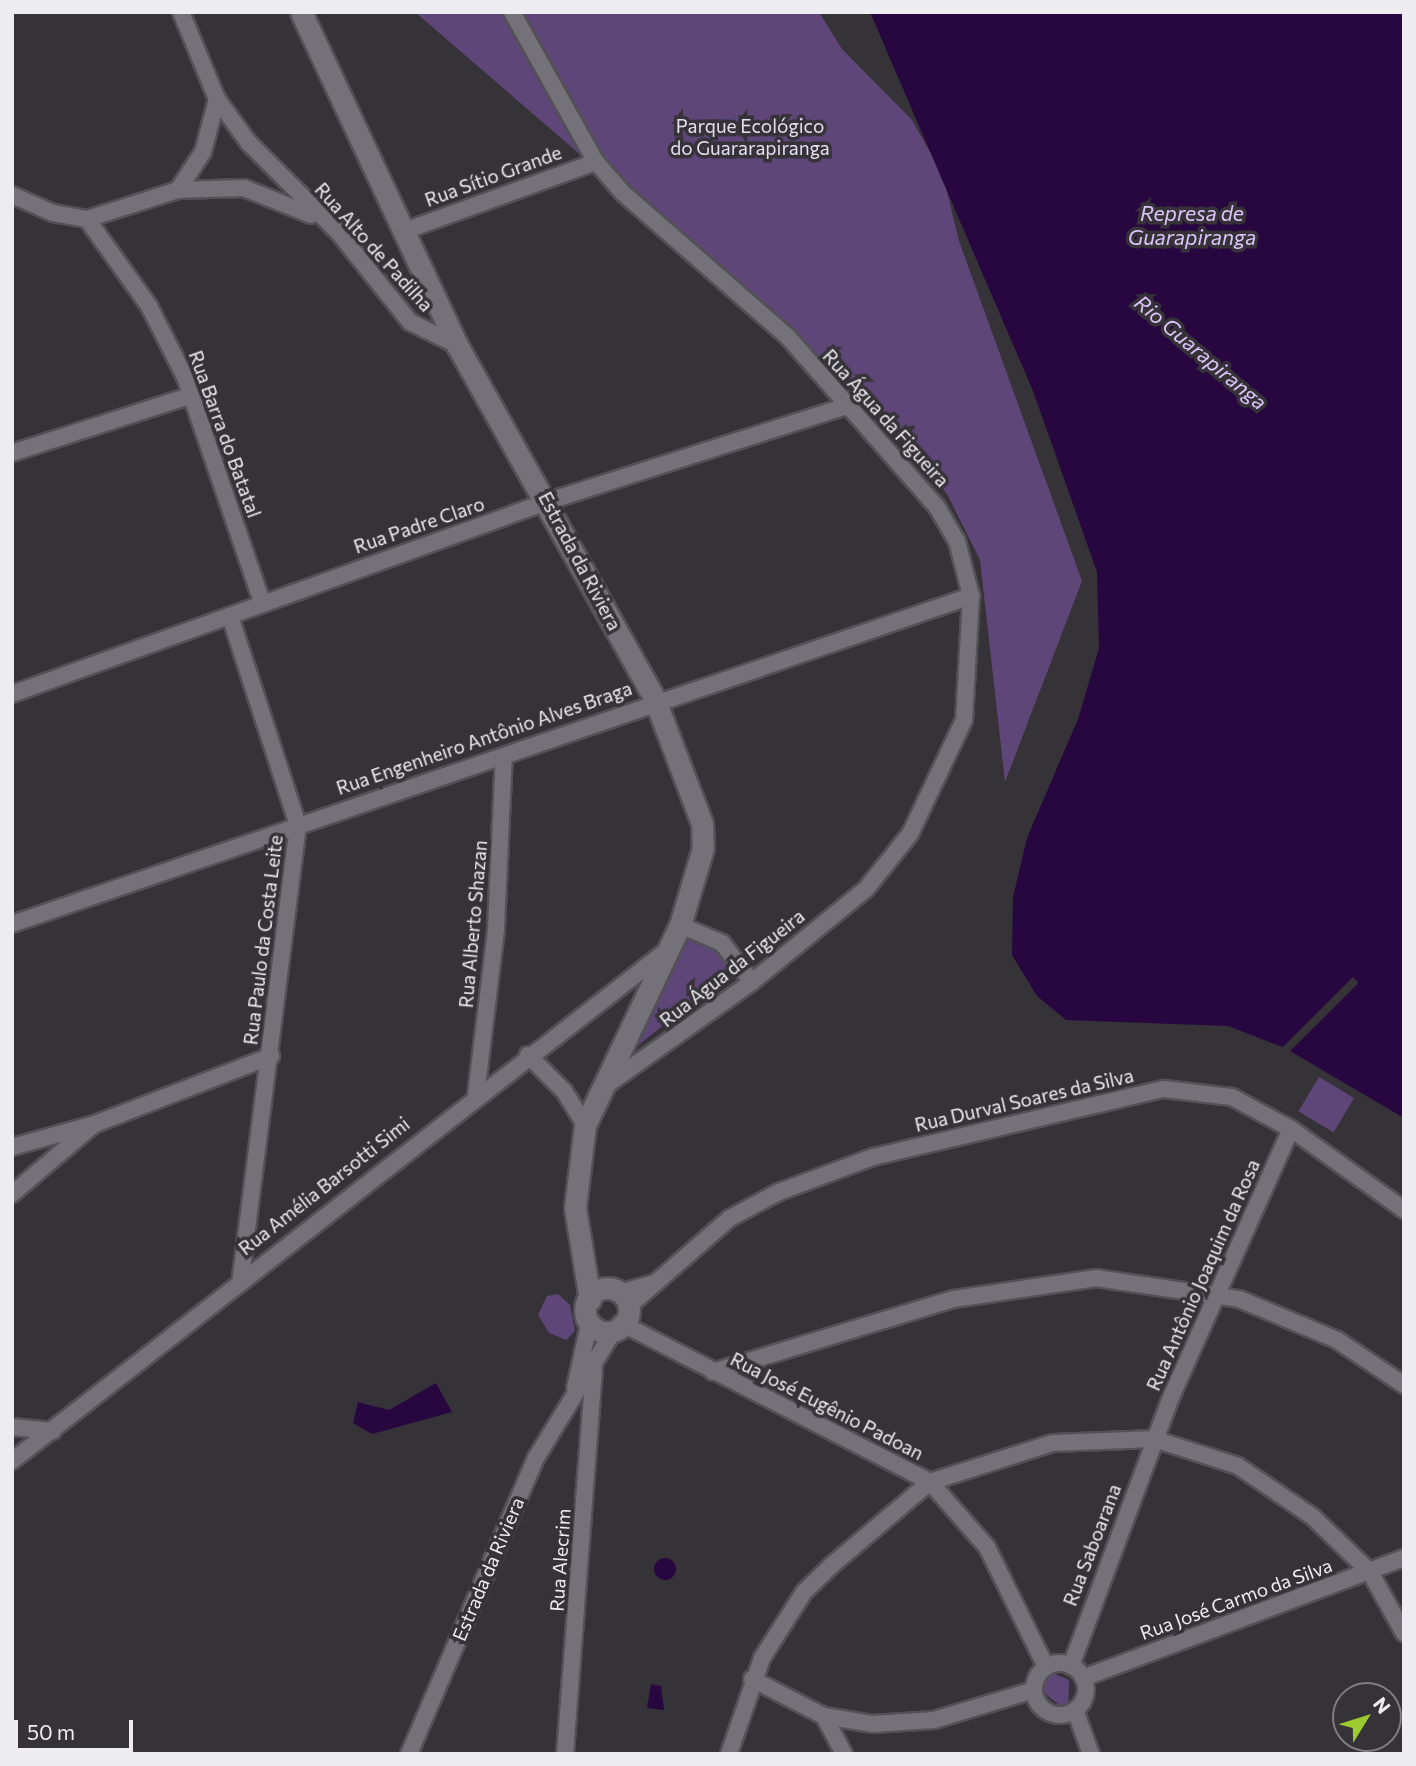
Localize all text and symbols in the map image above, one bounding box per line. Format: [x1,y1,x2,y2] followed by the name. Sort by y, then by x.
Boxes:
[670,115,830,159] park label: Parque Ecológico do Guararapiranga
[422,141,564,211] street label: Rua Sítio Grande
[310,178,438,316] street label: Rua Alto de Padilha
[1128,200,1256,250] water label: Represa de Guarapiranga
[1130,289,1272,415] water label: Rio Guarapiranga
[818,344,954,492] street label: Rua Água da Figueira
[184,347,266,521] street label: Rua Barra do Batatal
[534,488,626,634] street label: Estrada da Riviera
[351,492,487,558] street label: Rua Padre Claro
[333,677,635,799] street label: Rua Engenheiro Antônio Alves Braga
[239,834,287,1046] street label: Rua Paulo da Costa Leite
[454,839,492,1009] street label: Rua Alberto Shazan
[655,904,809,1032] street label: Rua Água da Figueira
[912,1064,1136,1136] street label: Rua Durval Soares da Silva
[234,1112,414,1260] street label: Rua Amélia Barsotti Simi
[1142,1156,1264,1394] street label: Rua Antônio Joaquim da Rosa
[727,1347,927,1465] street label: Rua José Eugênio Padoan
[1058,1481,1126,1609] street label: Rua Saboarana
[447,1494,529,1644] street label: Estrada da Riviera
[545,1508,575,1612] street label: Rua Alecrim
[1137,1554,1335,1644] street label: Rua José Carmo da Silva
[1332,1682,1402,1752] north arrow
[1369,1692,1396,1718] text: N
[18,1706,136,1750] scale bar
[27,1719,75,1744] text: 50 m

